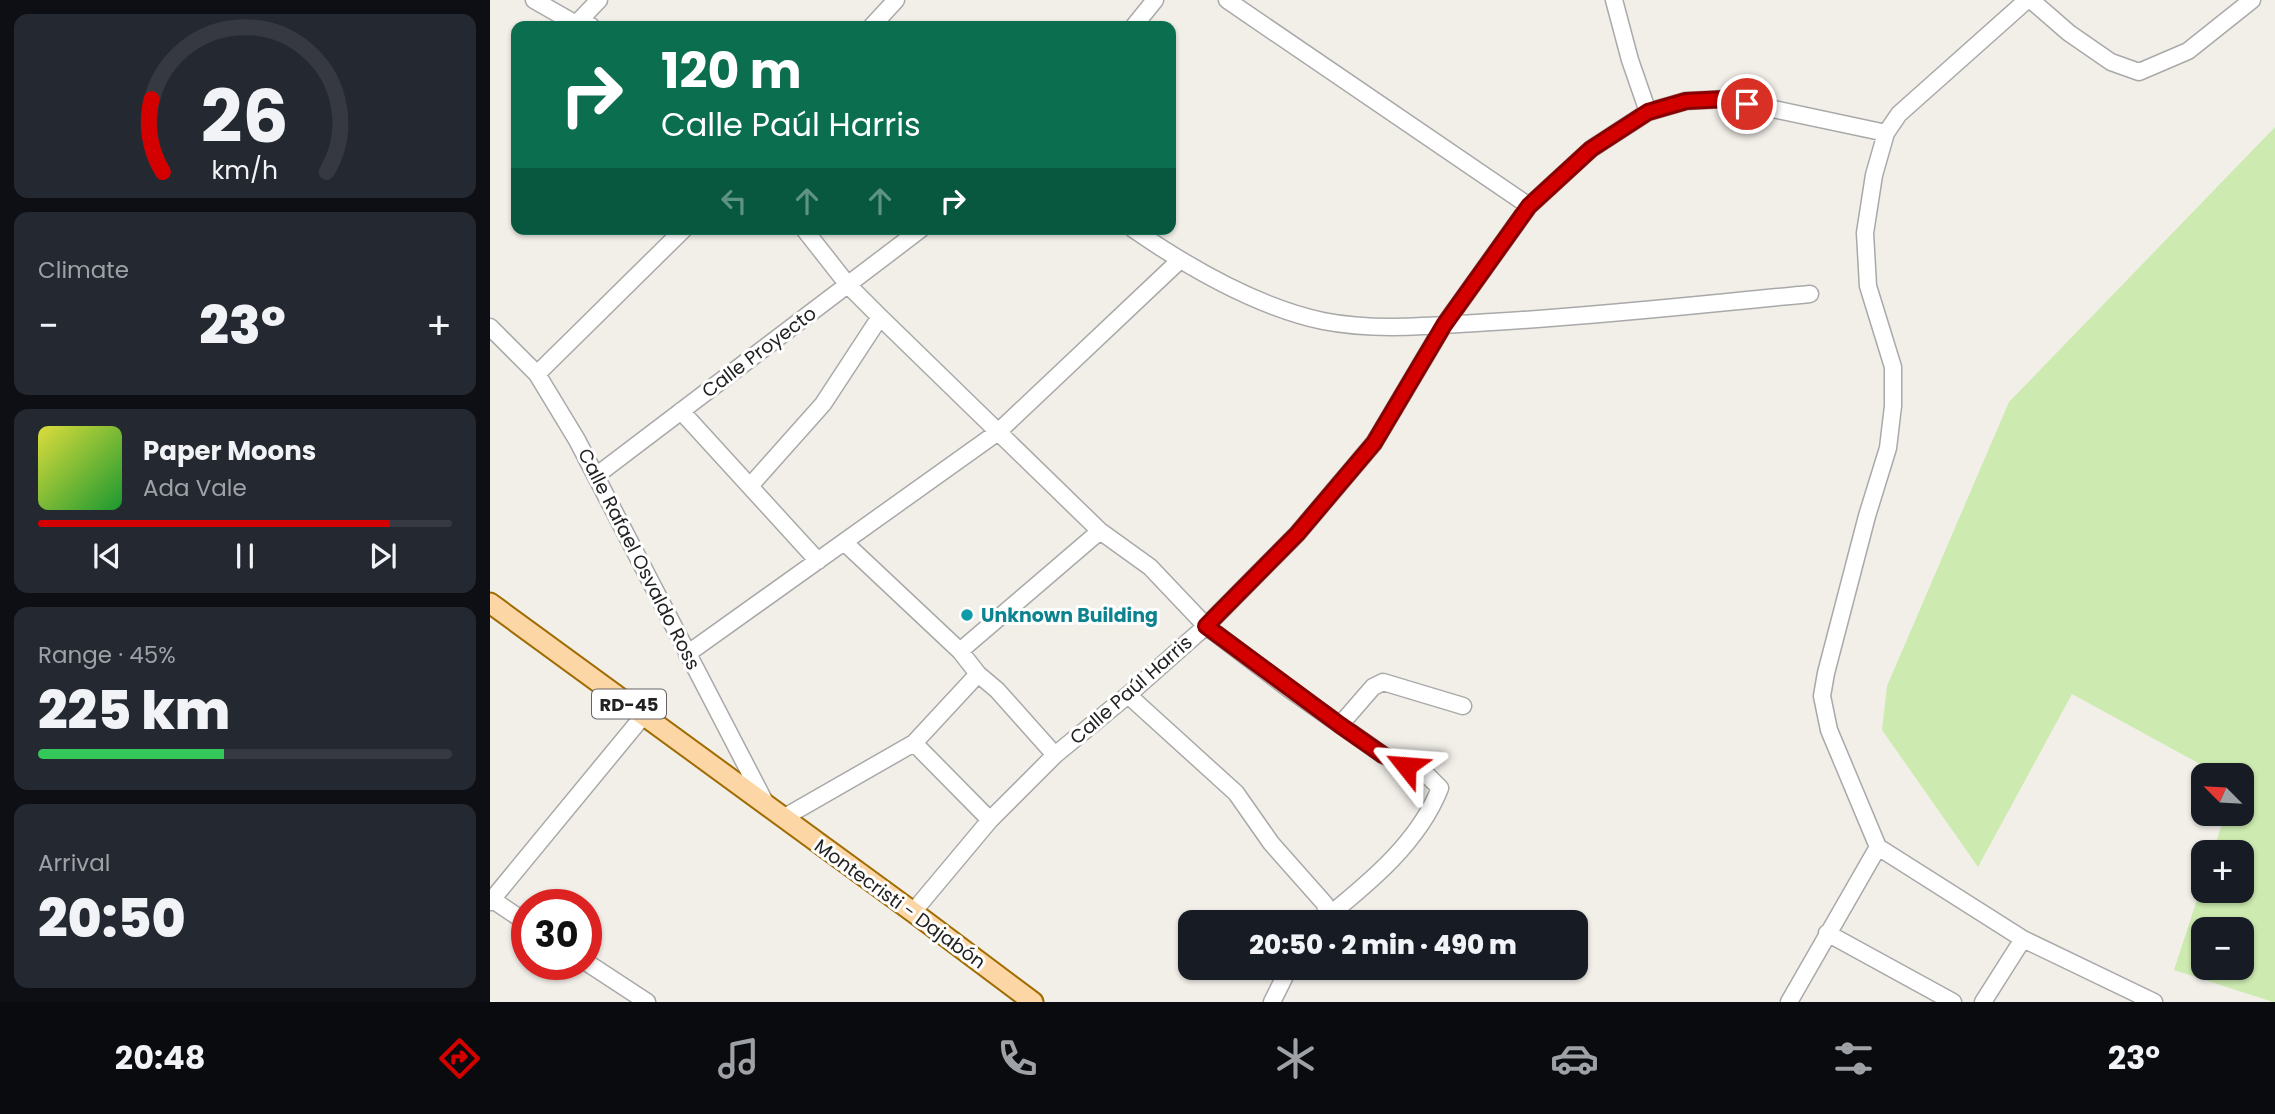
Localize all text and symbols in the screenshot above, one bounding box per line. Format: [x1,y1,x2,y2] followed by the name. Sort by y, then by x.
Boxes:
[661,37,802,105] text: 120 m
[546,49,637,140] icon: right
[201,66,289,167] text: 26
[1717,74,1777,134] pin
[1728,85,1766,123] icon: arrive
[661,102,921,147] text: Calle Paúl Harris
[212,153,278,188] text: km/h
[715,182,753,220] icon: left
[788,182,826,220] icon: ahead
[861,182,899,220] icon: ahead
[934,182,972,220] icon: right
[38,254,129,286] text: Climate
[199,289,286,362] text: 23°
[38,299,59,352] text: −
[426,299,452,352] text: +
[696,300,822,404] street label: Calle Proyecto
[143,433,316,469] text: Paper Moons
[571,444,707,674] street label: Calle Rafael Osvaldo Ross
[143,472,247,504] text: Ada Vale
[88,537,126,575] icon: previous
[226,537,264,575] icon: pause
[364,537,402,575] icon: next
[981,602,1158,629] place label: Unknown Building
[959,607,975,623] marker: Unknown Building
[1064,629,1198,751] street label: Calle Paúl Harris
[38,639,176,671] text: Range · 45%
[38,674,230,747] text: 225 km
[592,690,666,718] road number: RD-45
[1369,729,1443,803] position arrow
[2191,763,2254,826] north arrow
[2191,763,2254,980] map controls
[809,833,991,975] street label: Montecristi - Dajabón
[2191,840,2254,903] button: +
[38,847,110,879] text: Arrival
[38,882,186,955] text: 20:50
[511,889,602,980] speed limit sign: 30
[2191,917,2254,980] button: −
[1249,927,1517,963] text: 20:50 · 2 min · 490 m
[435,1034,484,1083] icon: directions
[714,1034,763,1083] icon: music
[993,1034,1042,1083] icon: phone
[1271,1034,1320,1083] icon: climate
[1550,1034,1599,1083] icon: car
[1829,1034,1878,1083] icon: filters
[115,1035,205,1080] text: 20:48
[2108,1035,2160,1080] text: 23°

